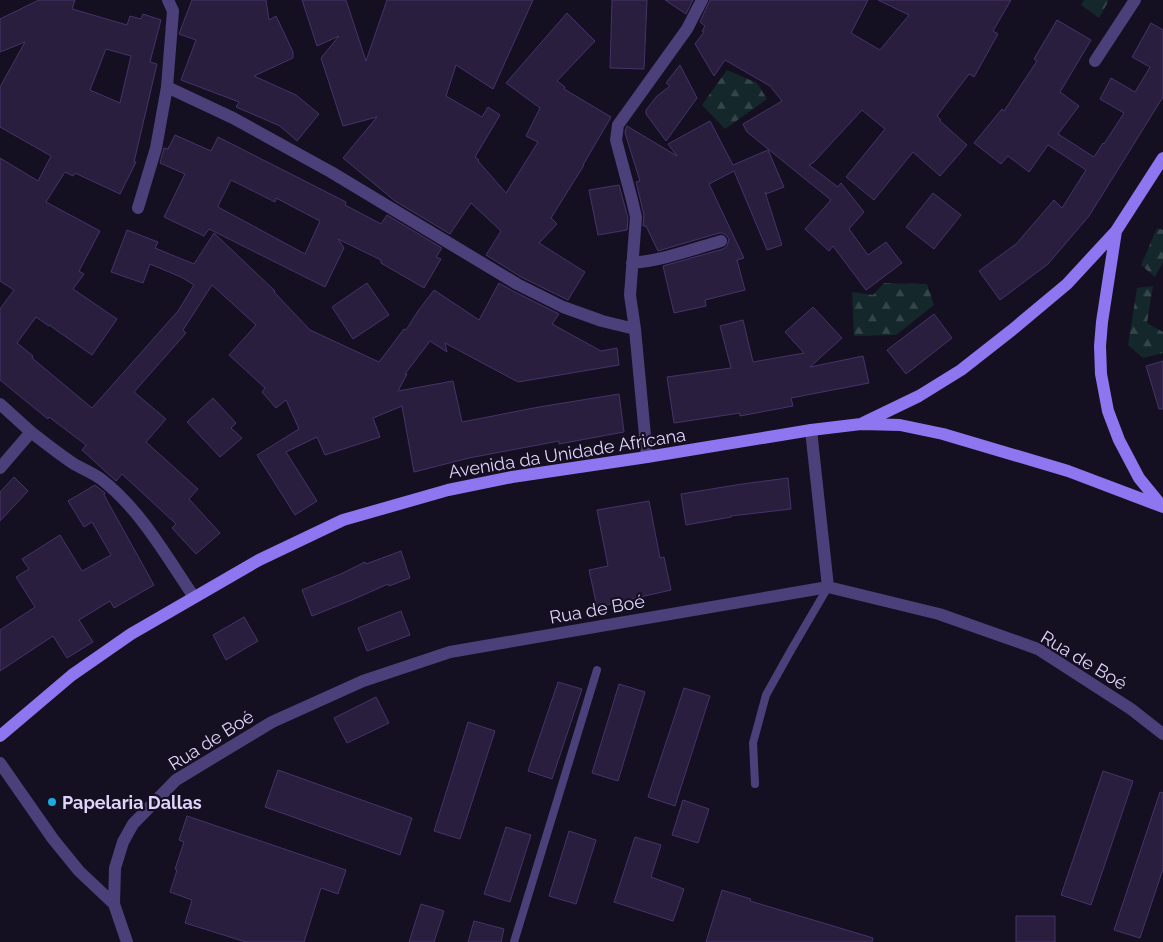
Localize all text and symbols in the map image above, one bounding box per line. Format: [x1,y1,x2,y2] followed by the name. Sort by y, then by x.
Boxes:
[447,424,687,482] street label: Avenida da Unidade Africana
[548,590,647,628] street label: Rua de Boé
[1037,626,1131,694] street label: Rua de Boé
[165,705,258,774] street label: Rua de Boé
[62,792,202,813] place label: Papelaria Dallas
[46,796,58,808] marker: Papelaria Dallas

